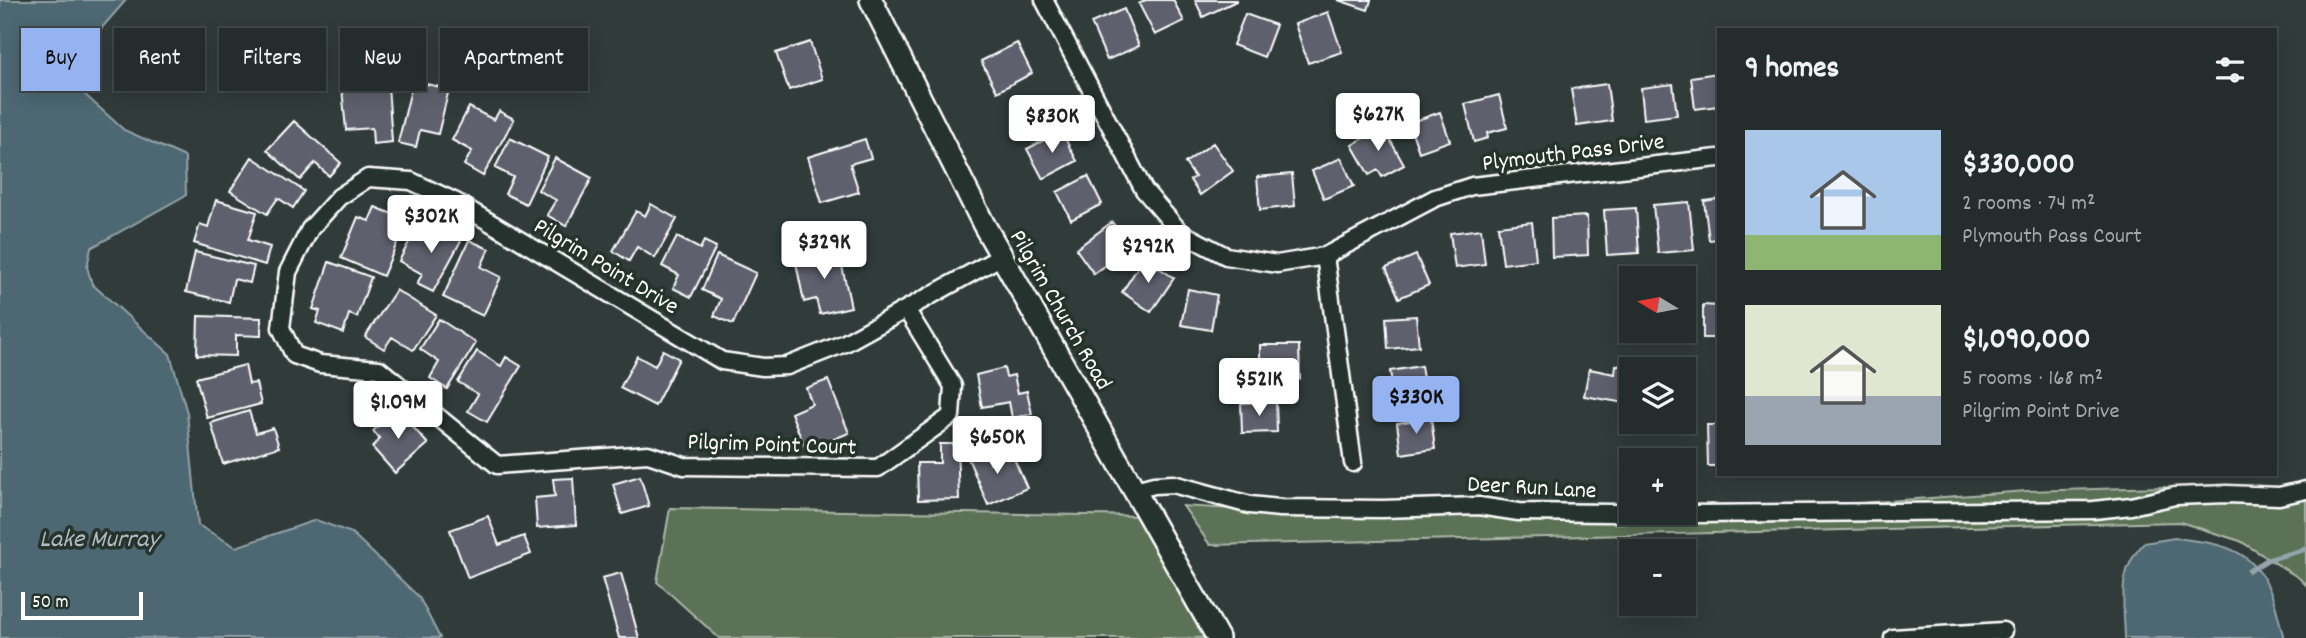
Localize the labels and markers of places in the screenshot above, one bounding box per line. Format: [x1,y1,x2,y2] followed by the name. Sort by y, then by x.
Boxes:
[1329,94,1427,153] pin: $627K
[1003,96,1101,155] pin: $830K
[382,196,480,255] pin: $302K
[775,222,873,281] pin: $329K
[1099,226,1197,285] pin: $292K
[1210,358,1308,418] pin: $521K
[1367,376,1465,436] pin: $330K
[341,382,455,441] pin: $1.09M
[948,416,1046,476] pin: $650K

